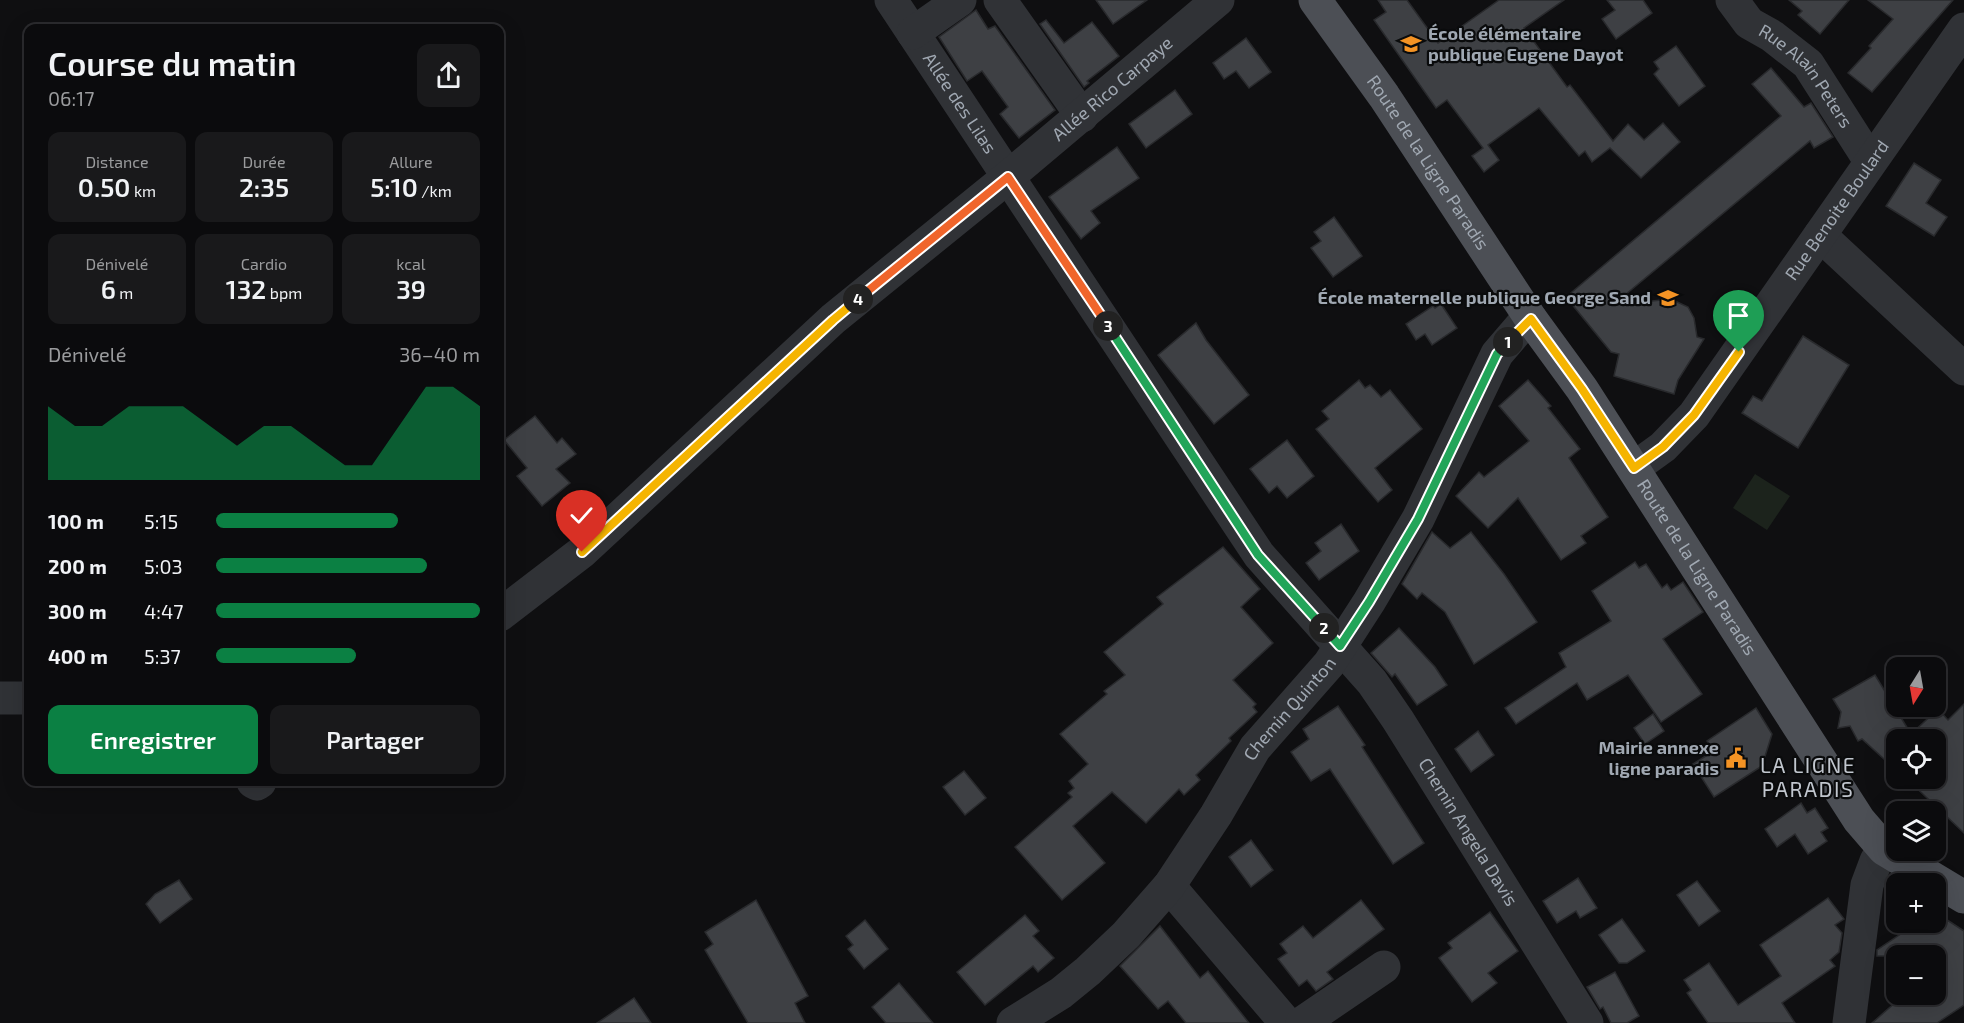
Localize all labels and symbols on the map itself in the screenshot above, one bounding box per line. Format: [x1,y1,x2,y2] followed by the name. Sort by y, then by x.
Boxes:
[1755,19,1858,132] street label: Rue Alain Peters
[1428,22,1624,65] place label: École élémentaire publique Eugene Dayot
[1047,31,1177,145] street label: Allée Rico Carpaye
[1399,32,1423,56] school or university icon: École élémentaire publique Eugene Dayot
[919,48,1002,157] street label: Allée des Lilas
[1363,71,1494,254] street label: Route de la Ligne Paradis
[1780,136,1893,284] street label: Rue Benoite Boulard
[843,284,873,314] pin: 4
[1318,286,1651,308] place label: École maternelle publique George Sand
[1656,286,1680,310] school or university icon: École maternelle publique George Sand
[1713,290,1764,352] pin
[1093,311,1123,341] pin: 3
[1493,327,1523,357] pin: 1
[1633,475,1762,659] street label: Route de la Ligne Paradis
[556,490,607,552] pin
[1309,613,1339,643] pin: 2
[1238,653,1340,764] street label: Chemin Quinton
[1886,657,1946,717] north arrow
[1598,736,1719,779] place label: Mairie annexe ligne paradis
[1724,746,1748,770] public building icon: Mairie annexe ligne paradis
[1760,752,1856,801] district label: LA LIGNE PARADIS
[1414,753,1523,910] street label: Chemin Angela Davis

